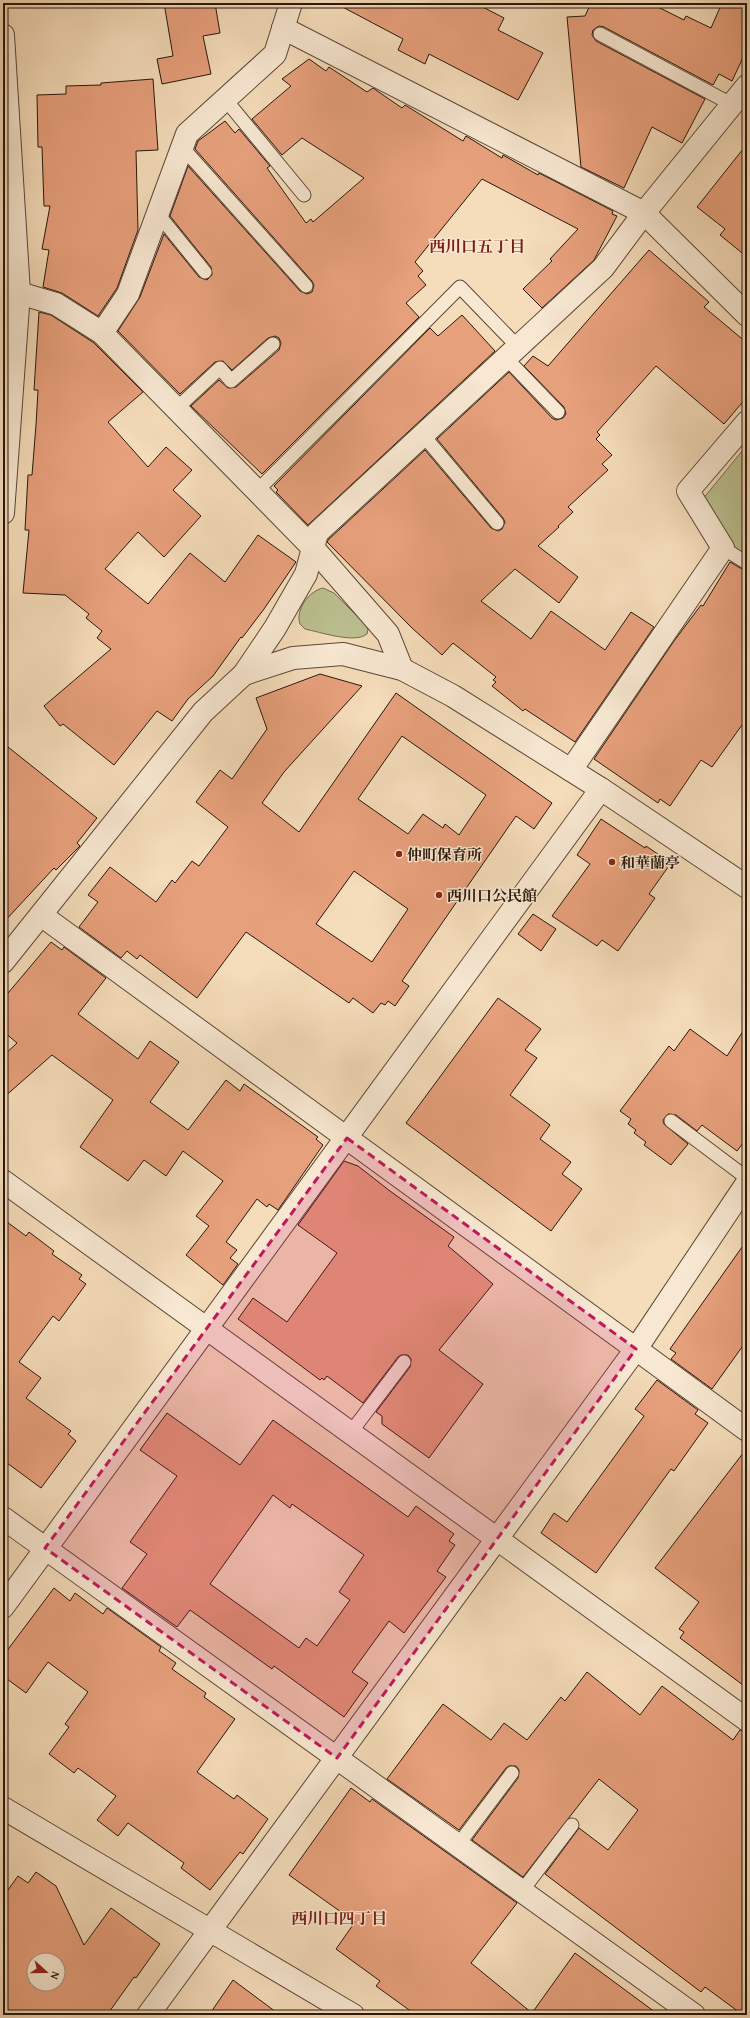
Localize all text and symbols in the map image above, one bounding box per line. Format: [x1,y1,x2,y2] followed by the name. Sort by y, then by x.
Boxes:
[429,234,525,258] district label: 西川口五丁目
[407,844,482,865] place label: 仲町保育所
[394,849,404,859] marker: 仲町保育所
[620,852,680,873] place label: 和華蘭亭
[607,857,617,867] marker: 和華蘭亭
[447,885,537,906] place label: 西川口公民館
[434,890,444,900] marker: 西川口公民館
[291,1906,387,1930] district label: 西川口四丁目
[26,1952,66,1992] north arrow
[46,1969,64,1982] text: N

